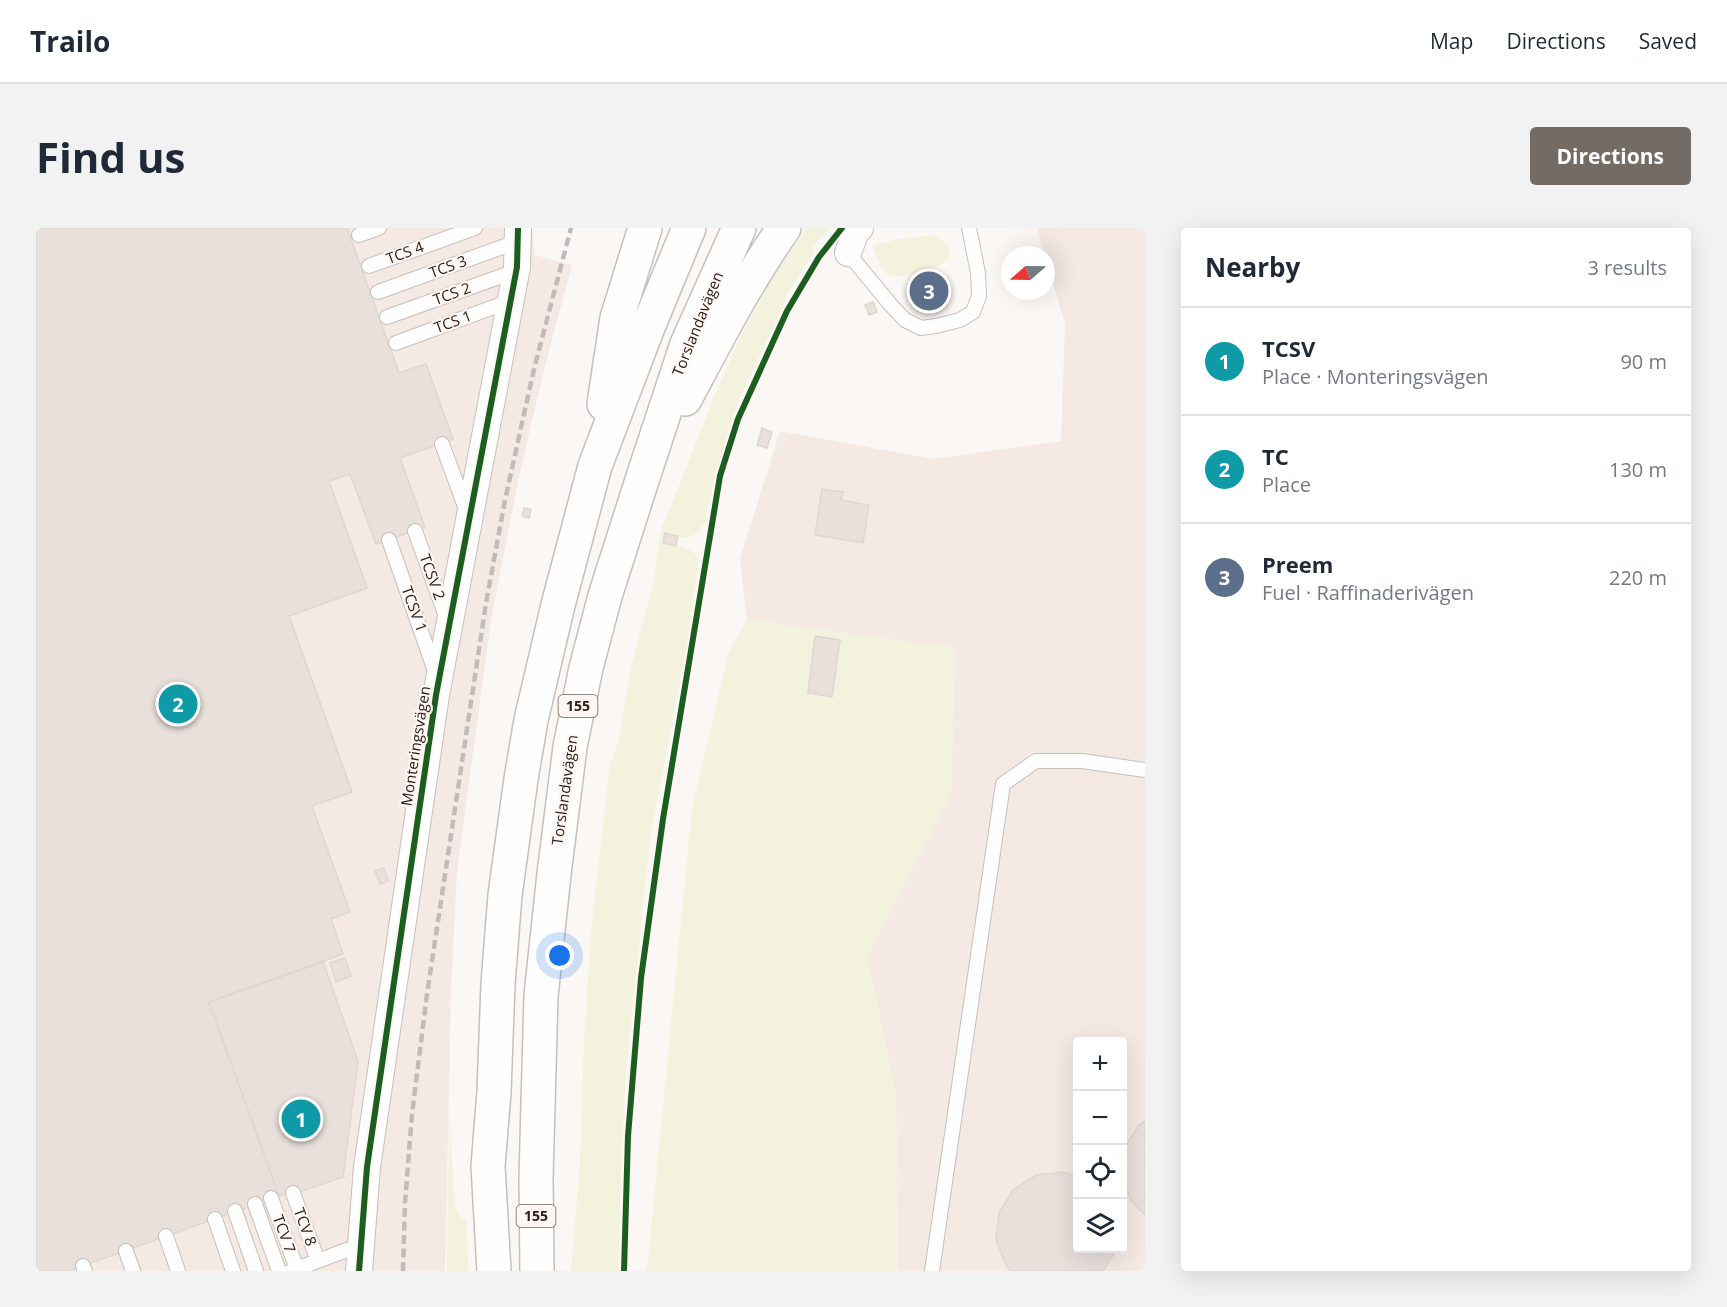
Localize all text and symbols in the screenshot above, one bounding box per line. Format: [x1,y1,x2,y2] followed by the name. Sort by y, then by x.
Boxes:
[30,22,110,60] text: Trailo
[1430,27,1473,55] text: Map
[1506,27,1606,55] text: Directions
[1639,27,1697,55] text: Saved
[1530,127,1691,185] button: Directions
[36,128,185,185] text: Find us
[383,236,427,268] street label: TCS 4
[1001,246,1055,300] north arrow
[1205,249,1300,285] text: Nearby
[426,250,469,282] street label: TCS 3
[1587,254,1667,281] text: 3 results
[667,268,727,379] street label: Torslandavägen
[910,268,948,314] pin: 3
[430,277,473,309] street label: TCS 2
[431,305,474,337] street label: TCS 1
[1262,333,1315,363] text: TCSV
[1219,348,1230,375] text: 1
[1620,348,1667,375] text: 90 m
[1262,363,1489,390] text: Place · Monteringsvägen
[1262,441,1289,471] text: TC
[1219,456,1230,483] text: 2
[1609,456,1667,483] text: 130 m
[1262,471,1311,498] text: Place
[1262,549,1333,579] text: Preem
[415,551,450,602] street label: TCSV 2
[1219,564,1230,591] text: 3
[1609,564,1667,591] text: 220 m
[1262,579,1474,606] text: Fuel · Raffinaderivägen
[397,583,432,634] street label: TCSV 1
[158,682,198,726] pin: 2
[396,684,434,807] street label: Monteringsvägen
[558,695,598,717] road number: 155
[546,734,582,846] street label: Torslandavägen
[545,941,574,970] your location
[1073,1037,1127,1253] map controls
[1073,1037,1127,1091] button: +
[1073,1091,1127,1145] button: −
[282,1096,320,1142] pin: 1
[1073,1145,1127,1199] button: locate
[1073,1199,1127,1253] button: layers
[290,1205,322,1248] street label: TCV 8
[516,1205,556,1227] road number: 155
[269,1212,301,1255] street label: TCV 7

